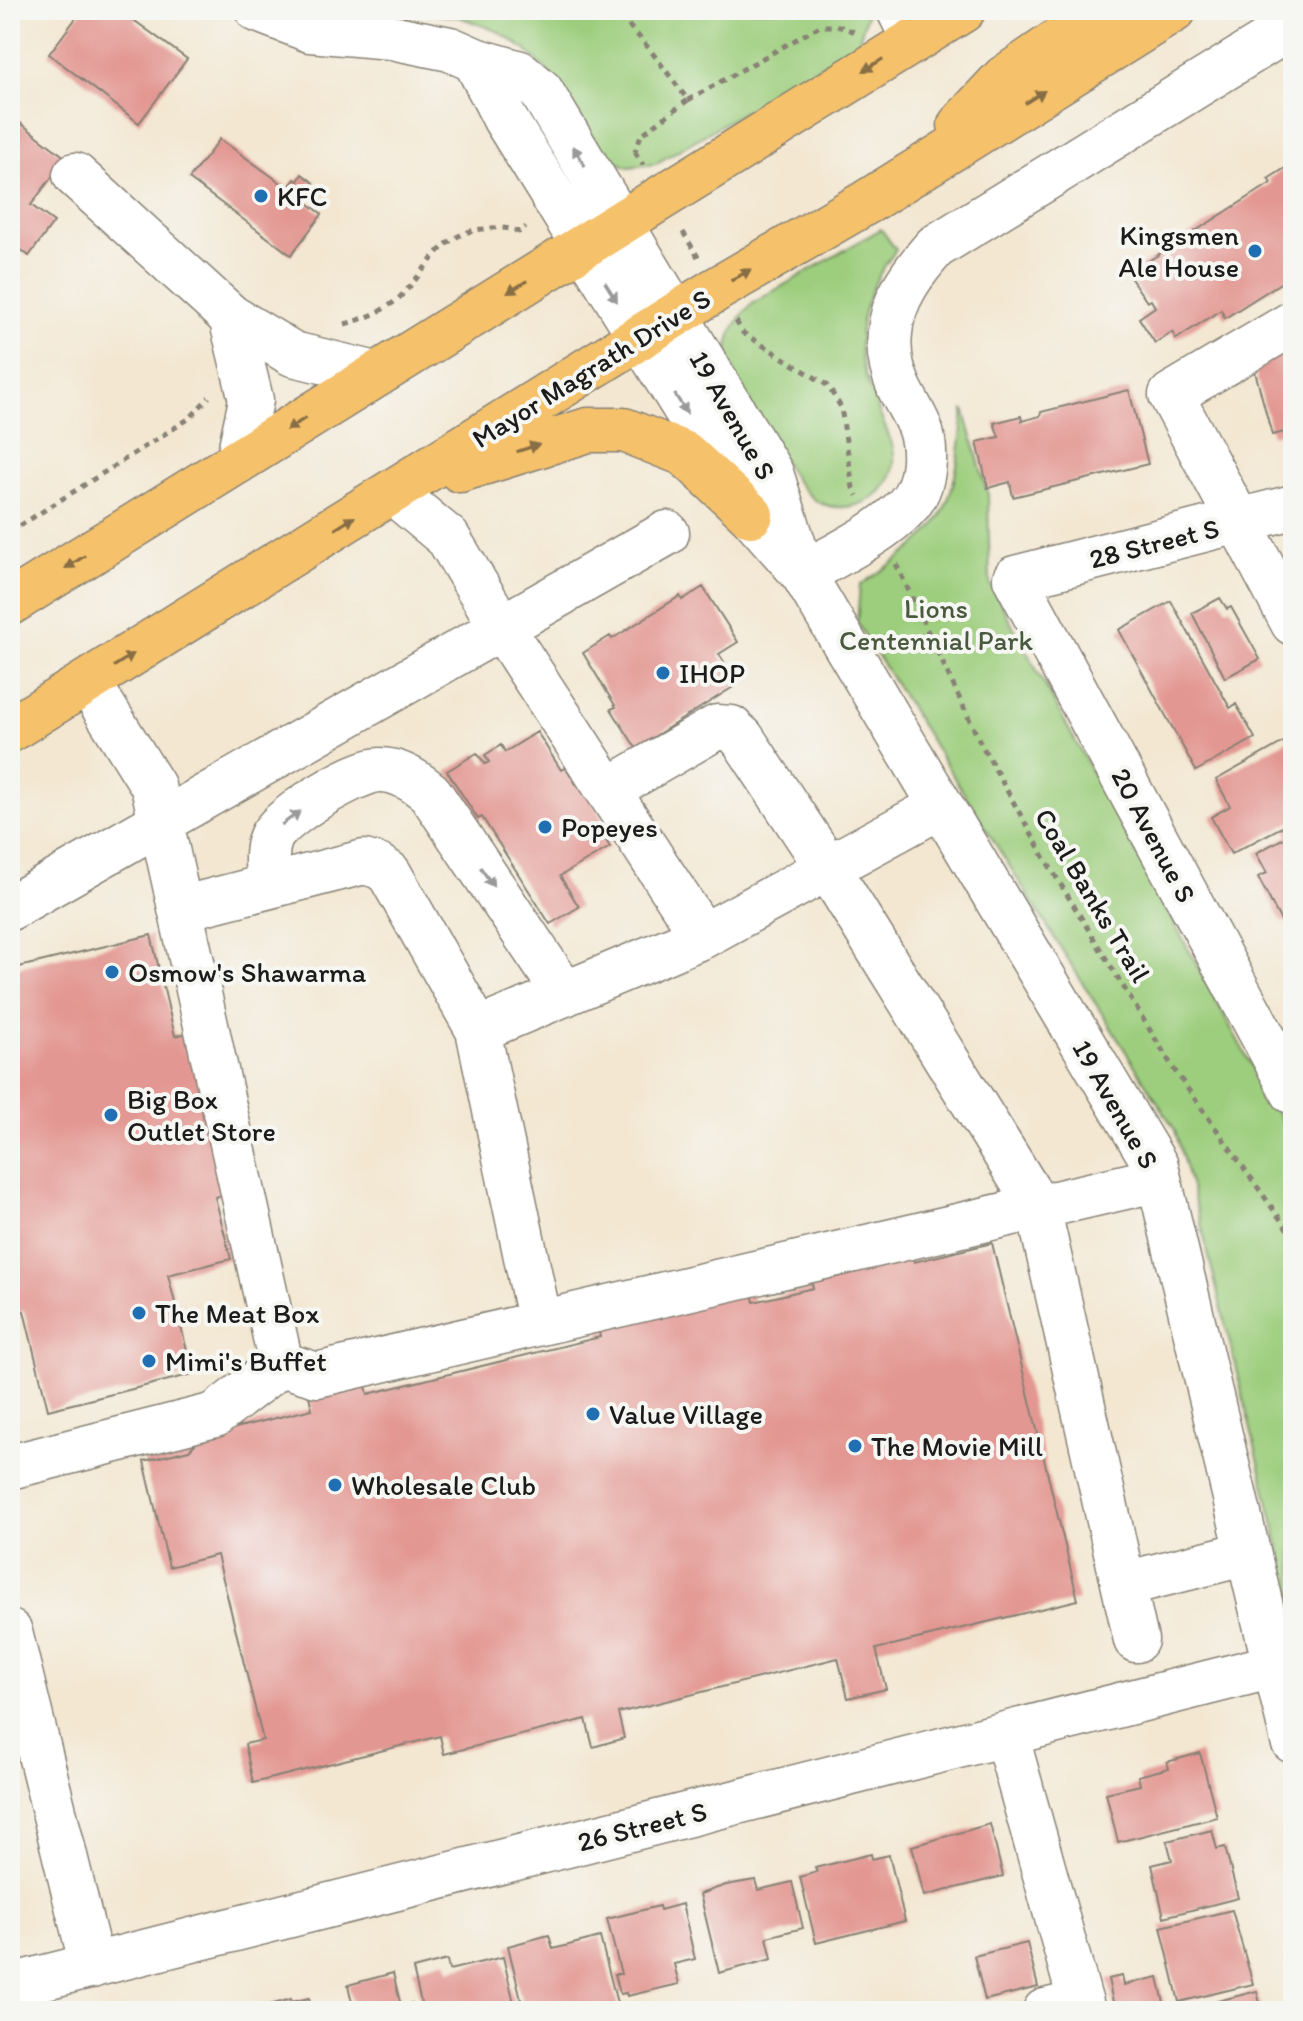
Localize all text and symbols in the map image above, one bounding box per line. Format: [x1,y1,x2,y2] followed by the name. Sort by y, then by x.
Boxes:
[862,58,883,73] one-way arrow
[1024,90,1046,104] one-way arrow
[572,145,586,167] one-way arrow
[277,179,327,213] place label: KFC
[252,187,270,205] marker: KFC
[1119,218,1239,284] place label: Kingsmen Ale House
[1246,242,1264,260] marker: Kingsmen Ale House
[730,268,752,282] one-way arrow
[506,280,528,294] one-way arrow
[465,281,717,455] street label: Mayor Magrath Drive S
[604,281,618,303] one-way arrow
[682,344,784,486] street label: 19 Avenue S
[673,393,687,415] one-way arrow
[285,417,307,431] one-way arrow
[517,441,541,454] one-way arrow
[1086,510,1222,576] street label: 28 Street S
[334,516,356,530] one-way arrow
[64,555,86,569] one-way arrow
[839,591,1033,657] park label: Lions Centennial Park
[113,653,135,667] one-way arrow
[679,656,745,690] place label: IHOP
[654,664,672,682] marker: IHOP
[1104,762,1204,908] street label: 20 Avenue S
[1028,802,1158,988] street label: Coal Banks Trail
[280,810,302,826] one-way arrow
[561,810,658,844] place label: Popeyes
[536,818,554,836] marker: Popeyes
[479,867,494,888] one-way arrow
[128,955,367,989] place label: Osmow's Shawarma
[103,963,121,981] marker: Osmow's Shawarma
[1065,1033,1167,1175] street label: 19 Avenue S
[127,1082,276,1148] place label: Big Box Outlet Store
[102,1106,120,1124] marker: Big Box Outlet Store
[155,1296,319,1330] place label: The Meat Box
[130,1304,148,1322] marker: The Meat Box
[165,1344,327,1378] place label: Mimi's Buffet
[140,1352,158,1370] marker: Mimi's Buffet
[609,1397,763,1431] place label: Value Village
[584,1405,602,1423] marker: Value Village
[871,1429,1043,1463] place label: The Movie Mill
[846,1437,864,1455] marker: The Movie Mill
[351,1468,536,1502] place label: Wholesale Club
[326,1476,344,1494] marker: Wholesale Club
[574,1794,710,1858] street label: 26 Street S

